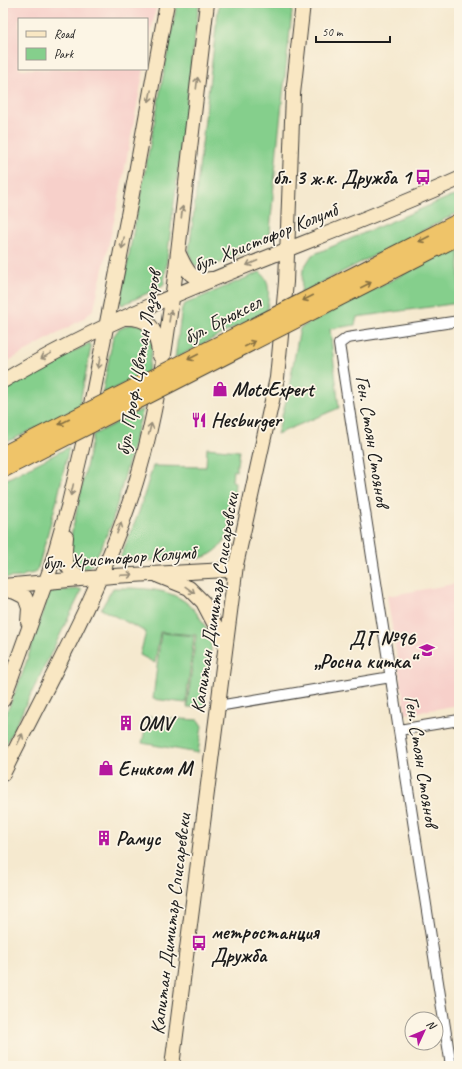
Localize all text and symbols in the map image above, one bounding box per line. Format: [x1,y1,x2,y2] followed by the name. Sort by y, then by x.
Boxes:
[18,18,148,70] legend
[316,18,390,44] scale bar
[322,24,344,40] text: 50 m
[54,26,76,42] text: Road
[54,46,75,62] text: Park
[193,77,201,90] one-way arrow
[146,90,154,103] one-way arrow
[273,165,413,190] place label: бл. 3 ж.к. Дружба 1
[414,168,432,186] bus stop icon: бл. 3 ж.к. Дружба 1
[190,196,344,278] street label: бул. Христофор Колумб
[179,206,186,219] one-way arrow
[118,236,126,249] one-way arrow
[418,236,430,243] one-way arrow
[246,259,258,267] one-way arrow
[110,265,169,457] street label: бул. Проф. Цветан Лазаров
[359,281,371,288] one-way arrow
[179,289,267,350] street label: бул. Брюксел
[303,295,315,302] one-way arrow
[166,310,174,323] one-way arrow
[244,340,256,347] one-way arrow
[41,353,53,360] one-way arrow
[187,354,199,361] one-way arrow
[94,356,102,369] one-way arrow
[350,374,396,512] street label: Ген. Стоян Стоянов
[232,377,316,402] place label: MotoExpert
[211,380,229,398] shop icon: MotoExpert
[211,408,284,433] place label: Hesburger
[190,411,208,429] restaurant icon: Hesburger
[59,419,71,427] one-way arrow
[146,423,154,436] one-way arrow
[68,484,75,497] one-way arrow
[185,490,245,715] street label: Капитан Димитър Списаревски
[116,523,124,535] one-way arrow
[42,539,200,575] street label: бул. Христофор Колумб
[120,572,133,579] one-way arrow
[185,586,196,594] one-way arrow
[314,626,420,674] place label: ДГ №96 „Росна китка“
[418,641,436,659] school or university icon: ДГ №96 „Росна китка“
[399,694,445,832] street label: Ген. Стоян Стоянов
[138,711,177,736] place label: OMV
[117,714,135,732] building icon: OMV
[17,734,24,746] one-way arrow
[118,756,194,781] place label: Еником М
[97,759,115,777] shop icon: Еником М
[145,810,197,1036] street label: Капитан Димитър Списаревски
[116,826,162,852] place label: Рамус
[95,829,113,847] building icon: Рамус
[211,920,321,968] place label: метростанция Дружба
[190,934,208,952] bus stop icon: метростанция Дружба
[404,1011,444,1051] north arrow
[424,1017,440,1033] text: N

